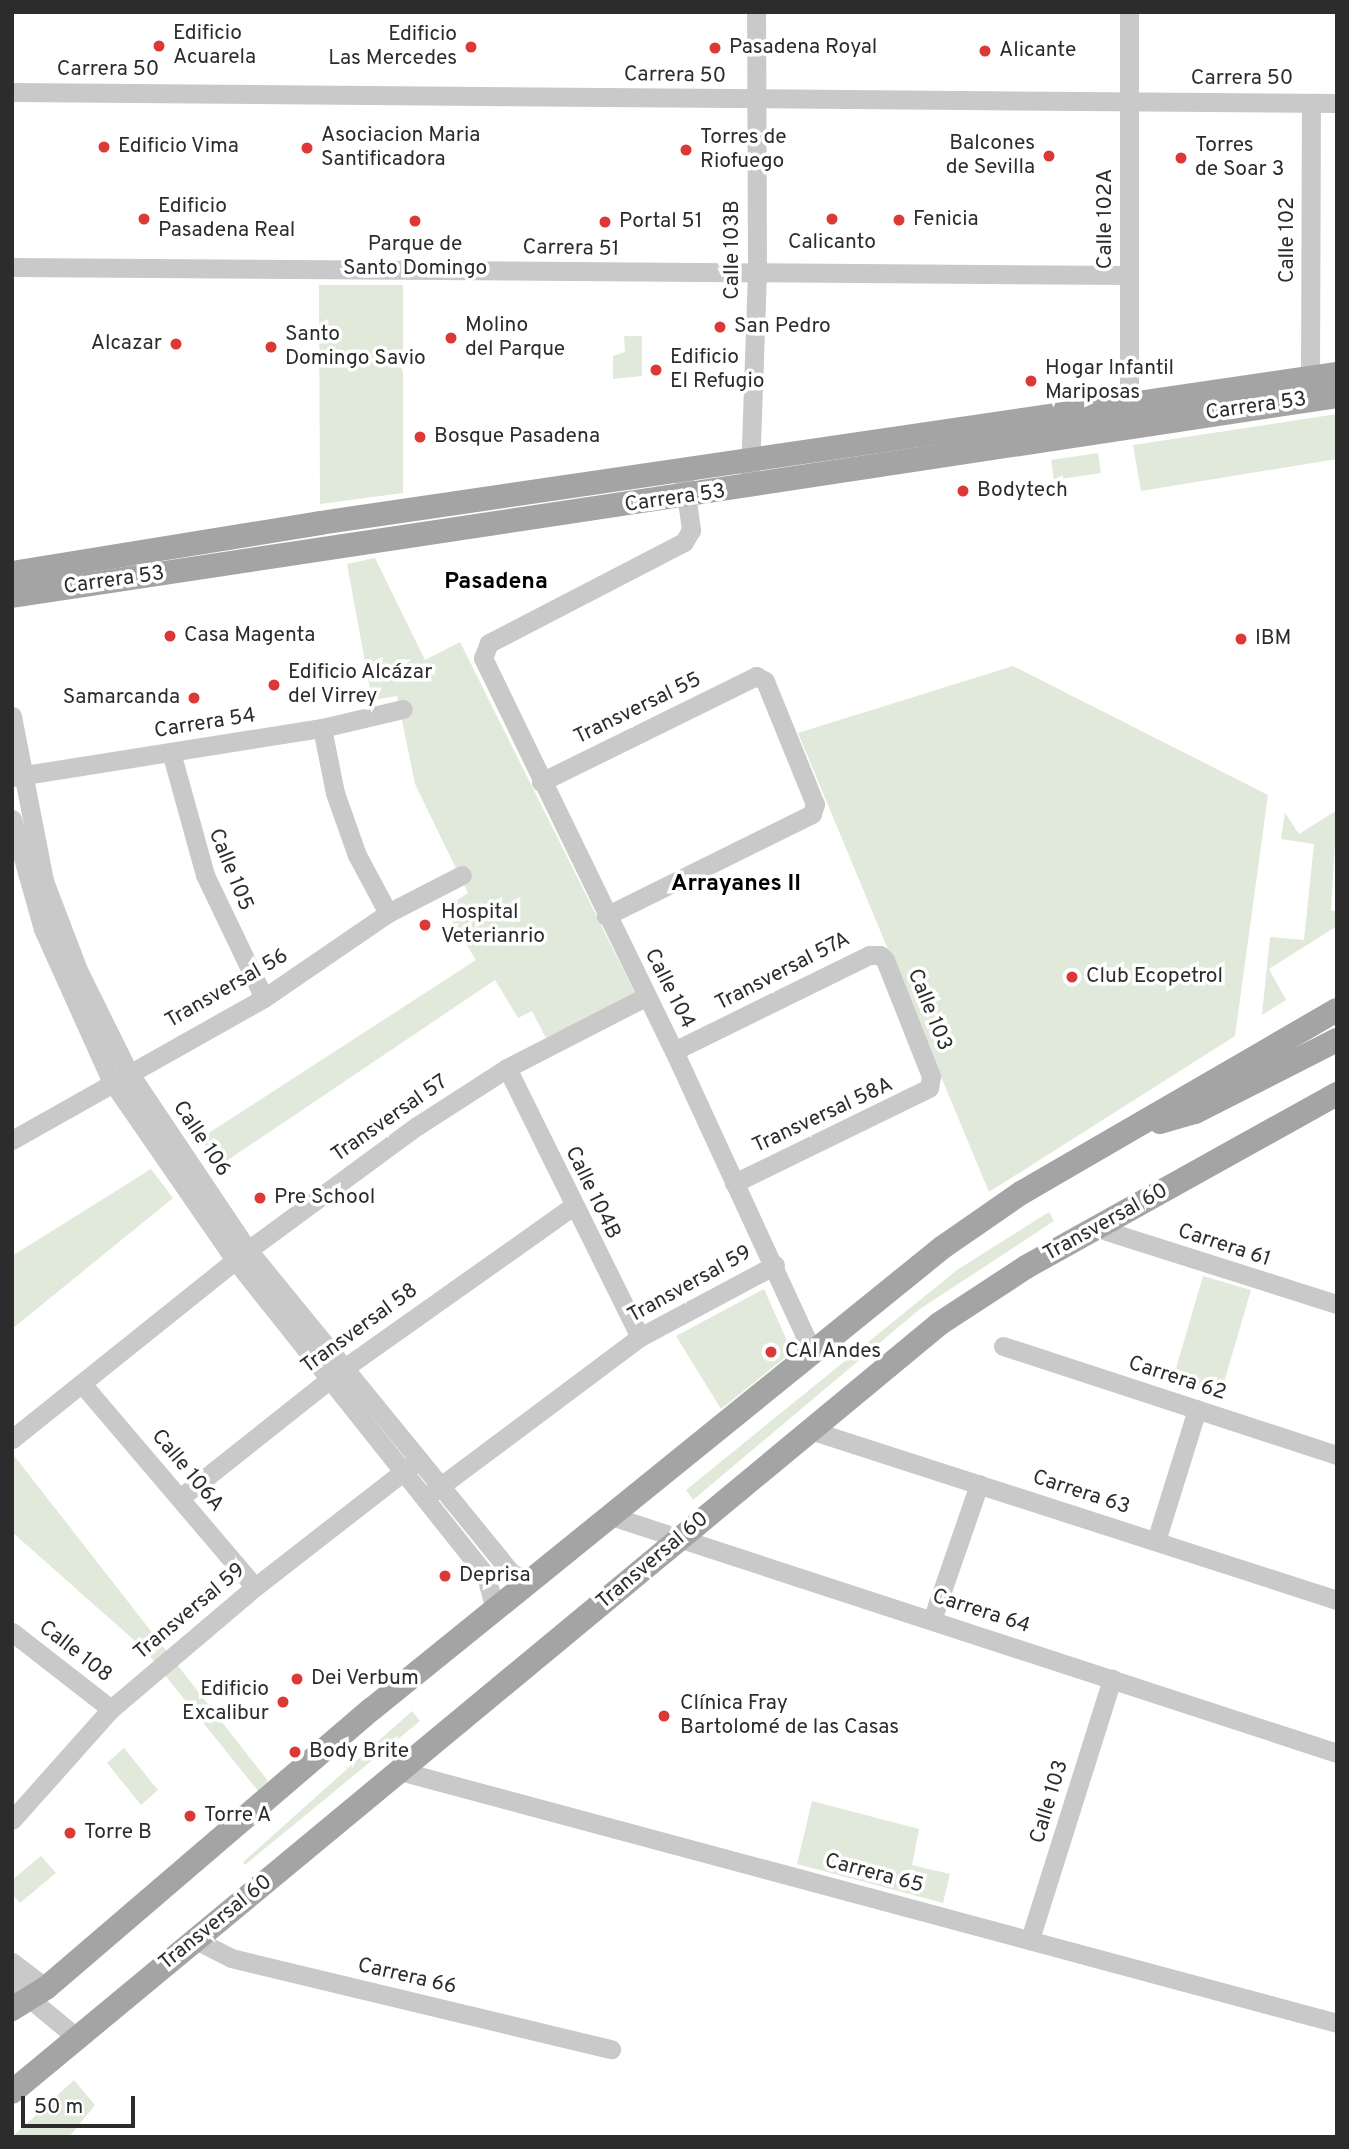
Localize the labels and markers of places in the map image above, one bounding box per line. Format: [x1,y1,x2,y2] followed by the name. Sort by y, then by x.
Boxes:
[173,21,256,71] place label: Edificio Acuarela
[328,22,457,72] place label: Edificio Las Mercedes
[729,35,877,61] place label: Pasadena Royal
[151,38,167,54] marker: Edificio Acuarela
[999,38,1076,64] place label: Alicante
[463,39,479,55] marker: Edificio Las Mercedes
[707,40,723,56] marker: Pasadena Royal
[977,43,993,59] marker: Alicante
[321,123,480,173] place label: Asociacion Maria Santificadora
[700,125,787,175] place label: Torres de Riofuego
[946,131,1035,181] place label: Balcones de Sevilla
[1195,133,1284,183] place label: Torres de Soar 3
[118,134,240,160] place label: Edificio Vima
[96,139,112,155] marker: Edificio Vima
[299,140,315,156] marker: Asociacion Maria Santificadora
[678,142,694,158] marker: Torres de Riofuego
[1041,148,1057,164] marker: Balcones de Sevilla
[1173,150,1189,166] marker: Torres de Soar 3
[158,194,295,244] place label: Edificio Pasadena Real
[913,207,979,233] place label: Fenicia
[619,209,702,235] place label: Portal 51
[136,211,152,227] marker: Edificio Pasadena Real
[824,211,840,227] marker: Calicanto
[891,212,907,228] marker: Fenicia
[407,213,423,229] marker: Parque de Santo Domingo
[597,214,613,230] marker: Portal 51
[788,230,876,256] place label: Calicanto
[343,232,487,282] place label: Parque de Santo Domingo
[465,313,565,363] place label: Molino del Parque
[734,314,831,340] place label: San Pedro
[712,319,728,335] marker: San Pedro
[285,322,426,372] place label: Santo Domingo Savio
[443,330,459,346] marker: Molino del Parque
[91,331,162,357] place label: Alcazar
[168,336,184,352] marker: Alcazar
[263,339,279,355] marker: Santo Domingo Savio
[670,345,764,395] place label: Edificio El Refugio
[1045,356,1174,406] place label: Hogar Infantil Mariposas
[648,362,664,378] marker: Edificio El Refugio
[1023,373,1039,389] marker: Hogar Infantil Mariposas
[434,424,600,450] place label: Bosque Pasadena
[412,429,428,445] marker: Bosque Pasadena
[977,478,1068,504] place label: Bodytech
[955,483,971,499] marker: Bodytech
[184,623,315,649] place label: Casa Magenta
[1255,626,1291,652] place label: IBM
[162,628,178,644] marker: Casa Magenta
[1233,631,1249,647] marker: IBM
[288,660,433,710] place label: Edificio Alcázar del Virrey
[266,677,282,693] marker: Edificio Alcázar del Virrey
[63,685,180,711] place label: Samarcanda
[186,690,202,706] marker: Samarcanda
[441,900,545,950] place label: Hospital Veterianrio
[415,915,435,935] marker: Hospital Veterianrio
[1086,964,1223,990] place label: Club Ecopetrol
[1064,969,1080,985] marker: Club Ecopetrol
[274,1185,375,1211] place label: Pre School
[252,1190,268,1206] marker: Pre School
[785,1339,882,1365] place label: CAI Andes
[763,1344,779,1360] marker: CAI Andes
[459,1563,530,1589] place label: Deprisa
[437,1568,453,1584] marker: Deprisa
[311,1666,420,1692] place label: Dei Verbum
[289,1671,305,1687] marker: Dei Verbum
[182,1677,269,1727] place label: Edificio Excalibur
[680,1691,899,1741] place label: Clínica Fray Bartolomé de las Casas
[275,1694,291,1710] marker: Edificio Excalibur
[654,1706,674,1726] marker: Clínica Fray Bartolomé de las Casas
[309,1739,409,1765] place label: Body Brite
[287,1744,303,1760] marker: Body Brite
[204,1803,272,1829] place label: Torre A
[182,1808,198,1824] marker: Torre A
[84,1820,152,1846] place label: Torre B
[62,1825,78,1841] marker: Torre B

